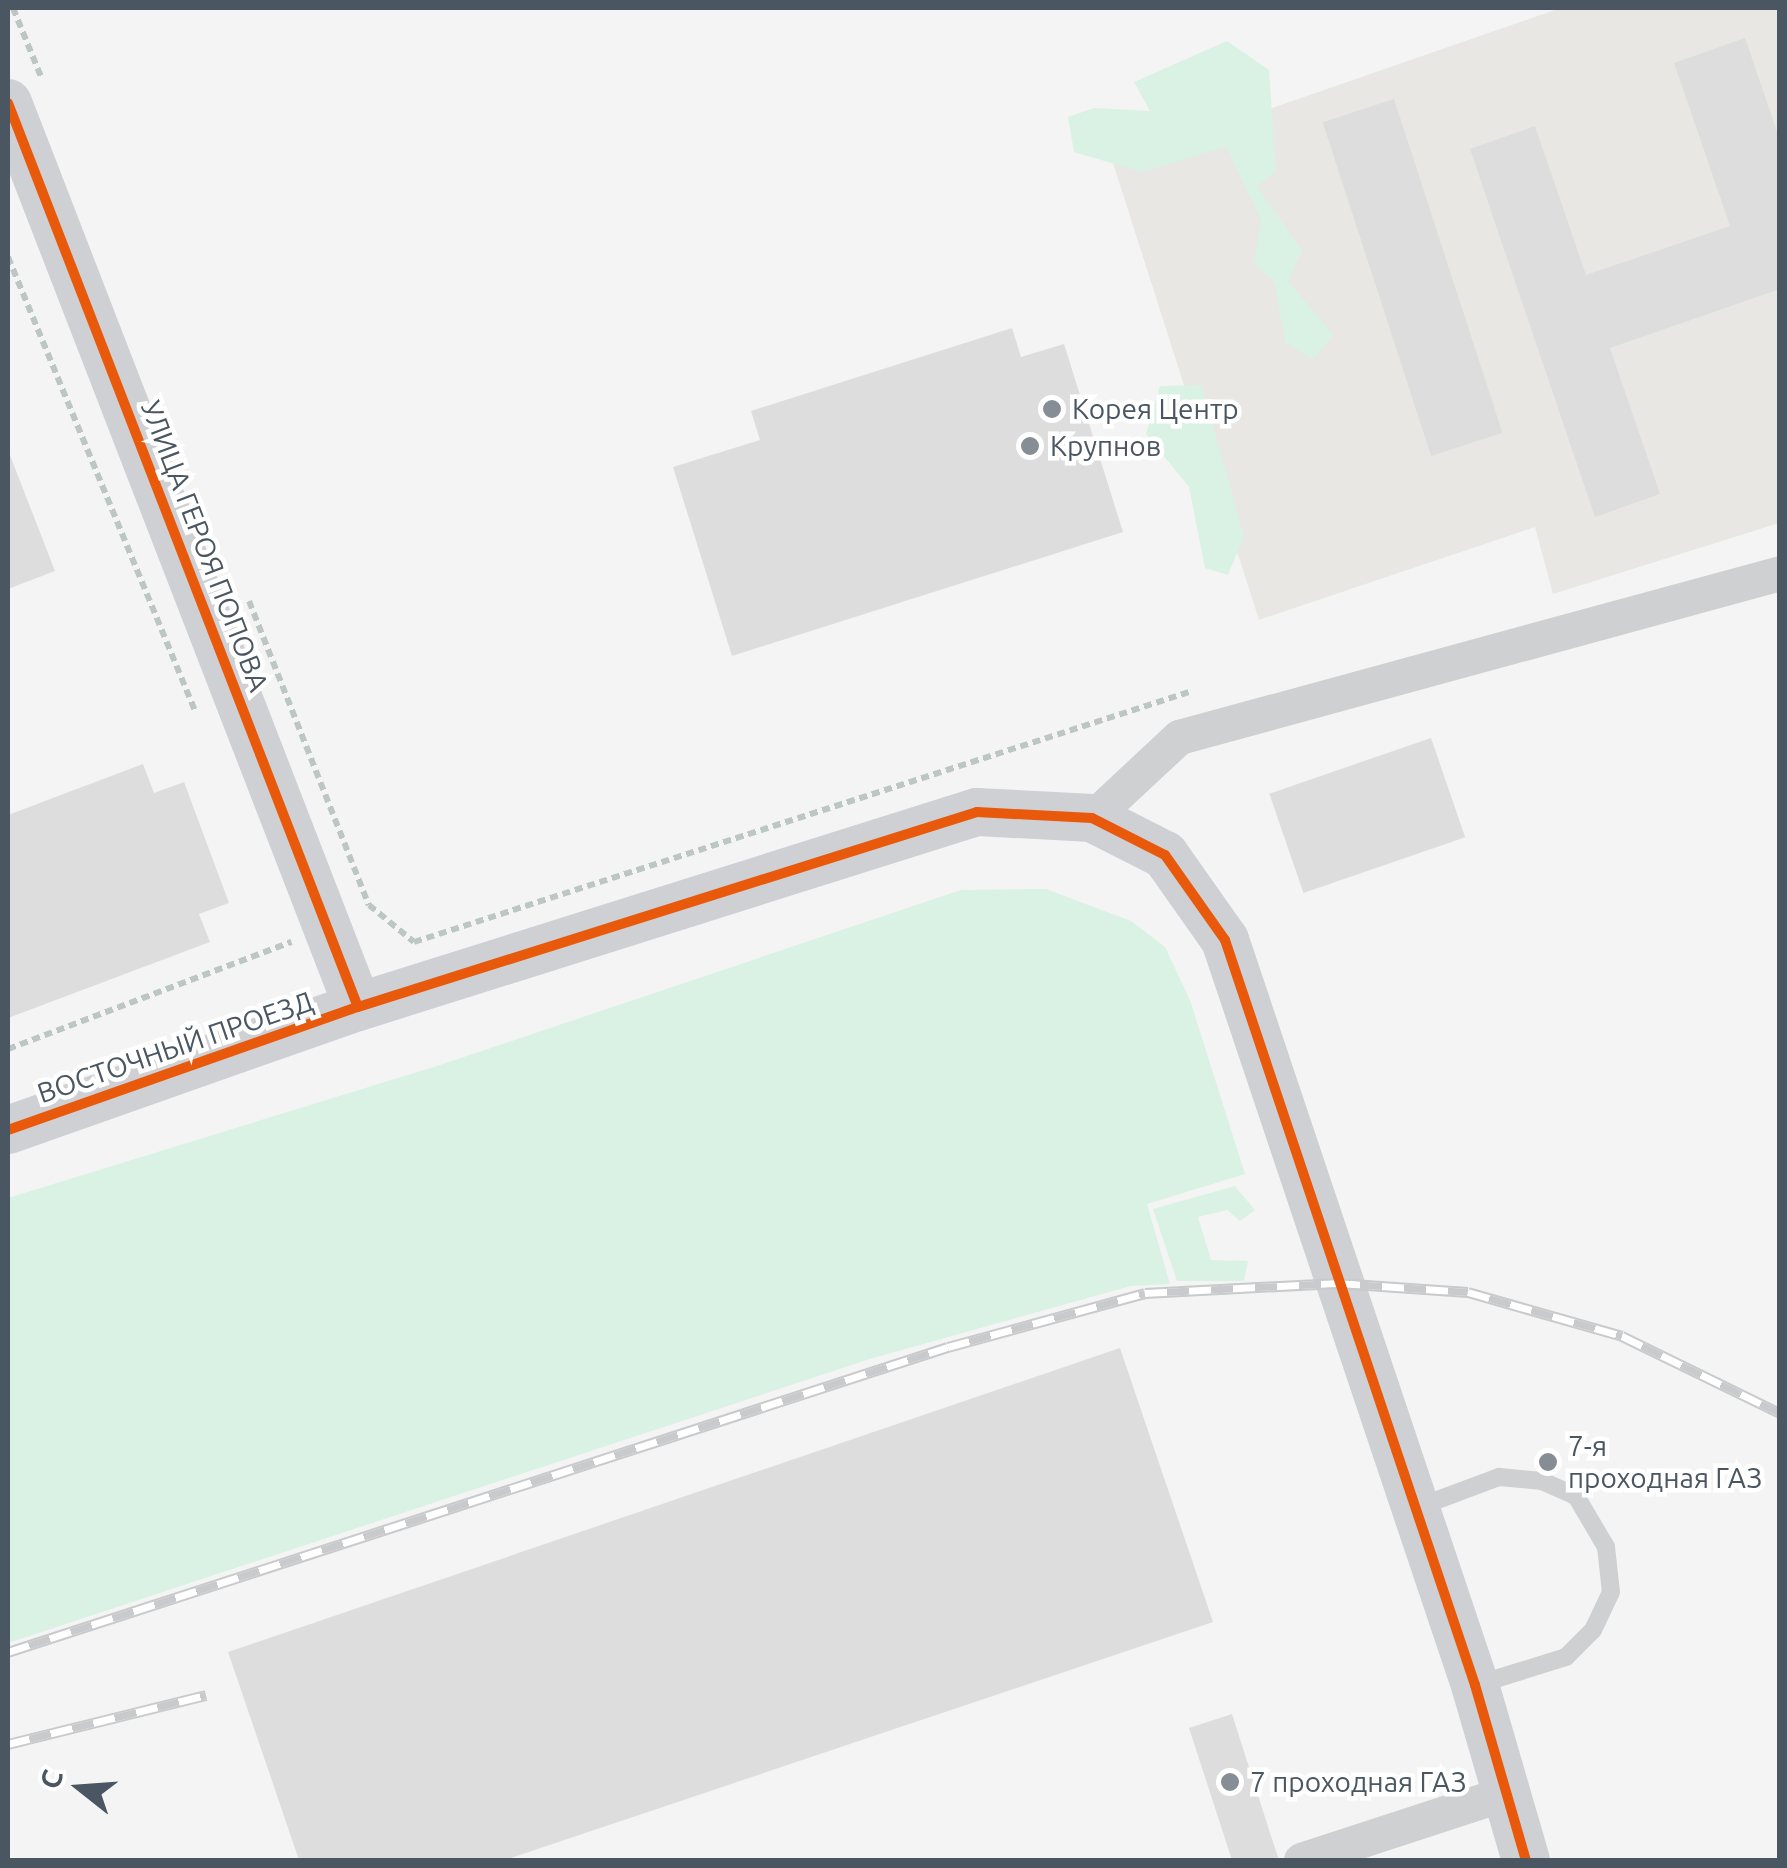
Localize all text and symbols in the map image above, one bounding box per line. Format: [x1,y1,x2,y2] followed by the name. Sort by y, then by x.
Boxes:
[1072,392,1239,426] place label: Корея Центр
[134,396,276,696] street label: УЛИЦА ГЕРОЯ ПОПОВА
[1041,398,1063,420] marker: Корея Центр
[1050,429,1161,463] place label: Крупнов
[1019,435,1041,457] marker: Крупнов
[33,984,317,1110] street label: ВОСТОЧНЫЙ ПРОЕЗД
[1568,1429,1762,1495] place label: 7-я проходная ГАЗ
[1537,1451,1559,1473] marker: 7-я проходная ГАЗ
[30,1738,130,1838] north arrow
[1250,1765,1466,1799] place label: 7 проходная ГАЗ
[33,1766,68,1792] text: С
[1219,1771,1241,1793] marker: 7 проходная ГАЗ

